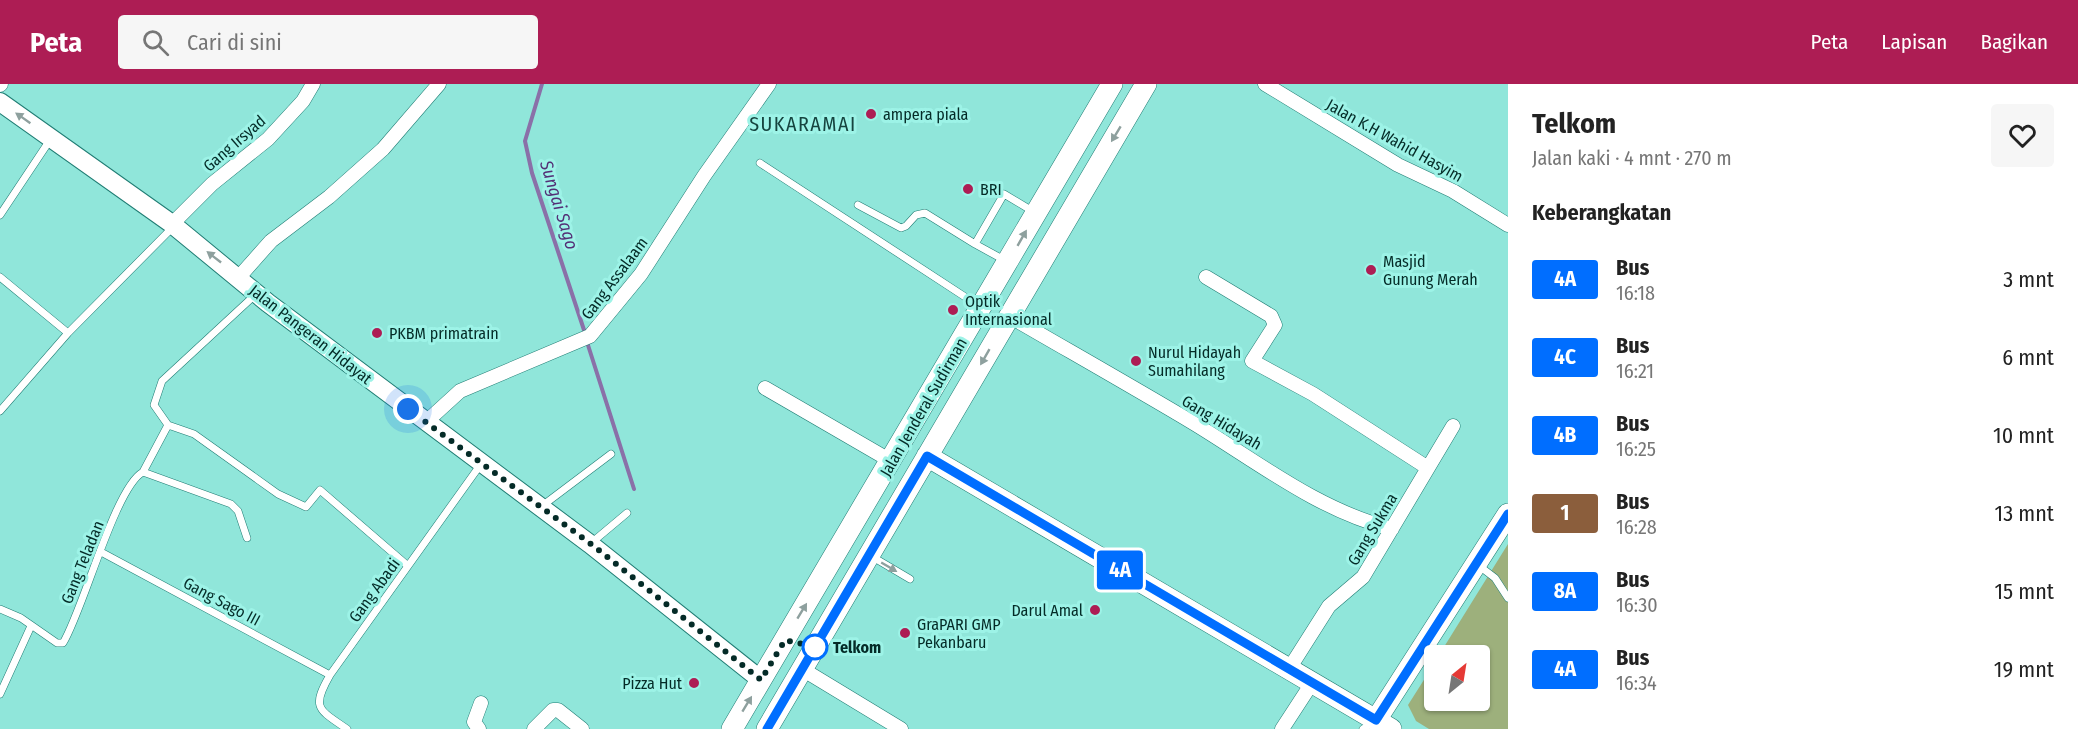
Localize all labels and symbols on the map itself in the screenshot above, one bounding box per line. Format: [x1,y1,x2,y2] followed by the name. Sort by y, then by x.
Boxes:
[1323,95,1466,186] street label: Jalan K.H Wahid Hasyim
[883,105,969,124] place label: ampera piala
[864,107,878,121] marker: ampera piala
[199,111,269,176] street label: Gang Irsyad
[15,112,31,124] one-way arrow
[749,112,857,136] district label: SUKARAMAI
[1111,126,1121,143] one-way arrow
[535,157,583,252] water label: Sungai Sago
[980,180,1002,199] place label: BRI
[961,182,975,196] marker: BRI
[1017,229,1027,246] one-way arrow
[577,233,652,323] street label: Gang Assalaam
[207,252,222,264] one-way arrow
[1383,252,1478,289] place label: Masjid Gunung Merah
[1364,263,1378,277] marker: Masjid Gunung Merah
[246,281,376,389] street label: Jalan Pangeran Hidayat
[965,292,1052,329] place label: Optik Internasional
[946,303,960,317] marker: Optik Internasional
[389,324,499,343] place label: PKBM primatrain
[370,326,384,340] marker: PKBM primatrain
[876,334,971,480] street label: Jalan Jenderal Sudirman
[1148,343,1241,380] place label: Nurul Hidayah Sumahilang
[980,349,990,366] one-way arrow
[1129,354,1143,368] marker: Nurul Hidayah Sumahilang
[1178,391,1265,454] street label: Gang Hidayah
[393,394,423,424] your location
[1344,490,1401,569] street label: Gang Sukma
[57,518,108,607] street label: Gang Teladan
[1093,550,1147,590] line badge: 4A
[345,555,404,626] street label: Gang Abadi
[881,561,897,572] one-way arrow
[180,573,263,630] street label: Gang Sago III
[1011,601,1083,620] place label: Darul Amal
[797,602,807,619] one-way arrow
[1088,603,1102,617] marker: Darul Amal
[917,615,1001,652] place label: GraPARI GMP Pekanbaru
[898,626,912,640] marker: GraPARI GMP Pekanbaru
[802,634,828,660] marker: Telkom
[833,638,881,657] place label: Telkom
[1424,645,1490,711] north arrow
[622,674,683,693] place label: Pizza Hut
[687,676,701,690] marker: Pizza Hut
[741,696,752,712] one-way arrow

